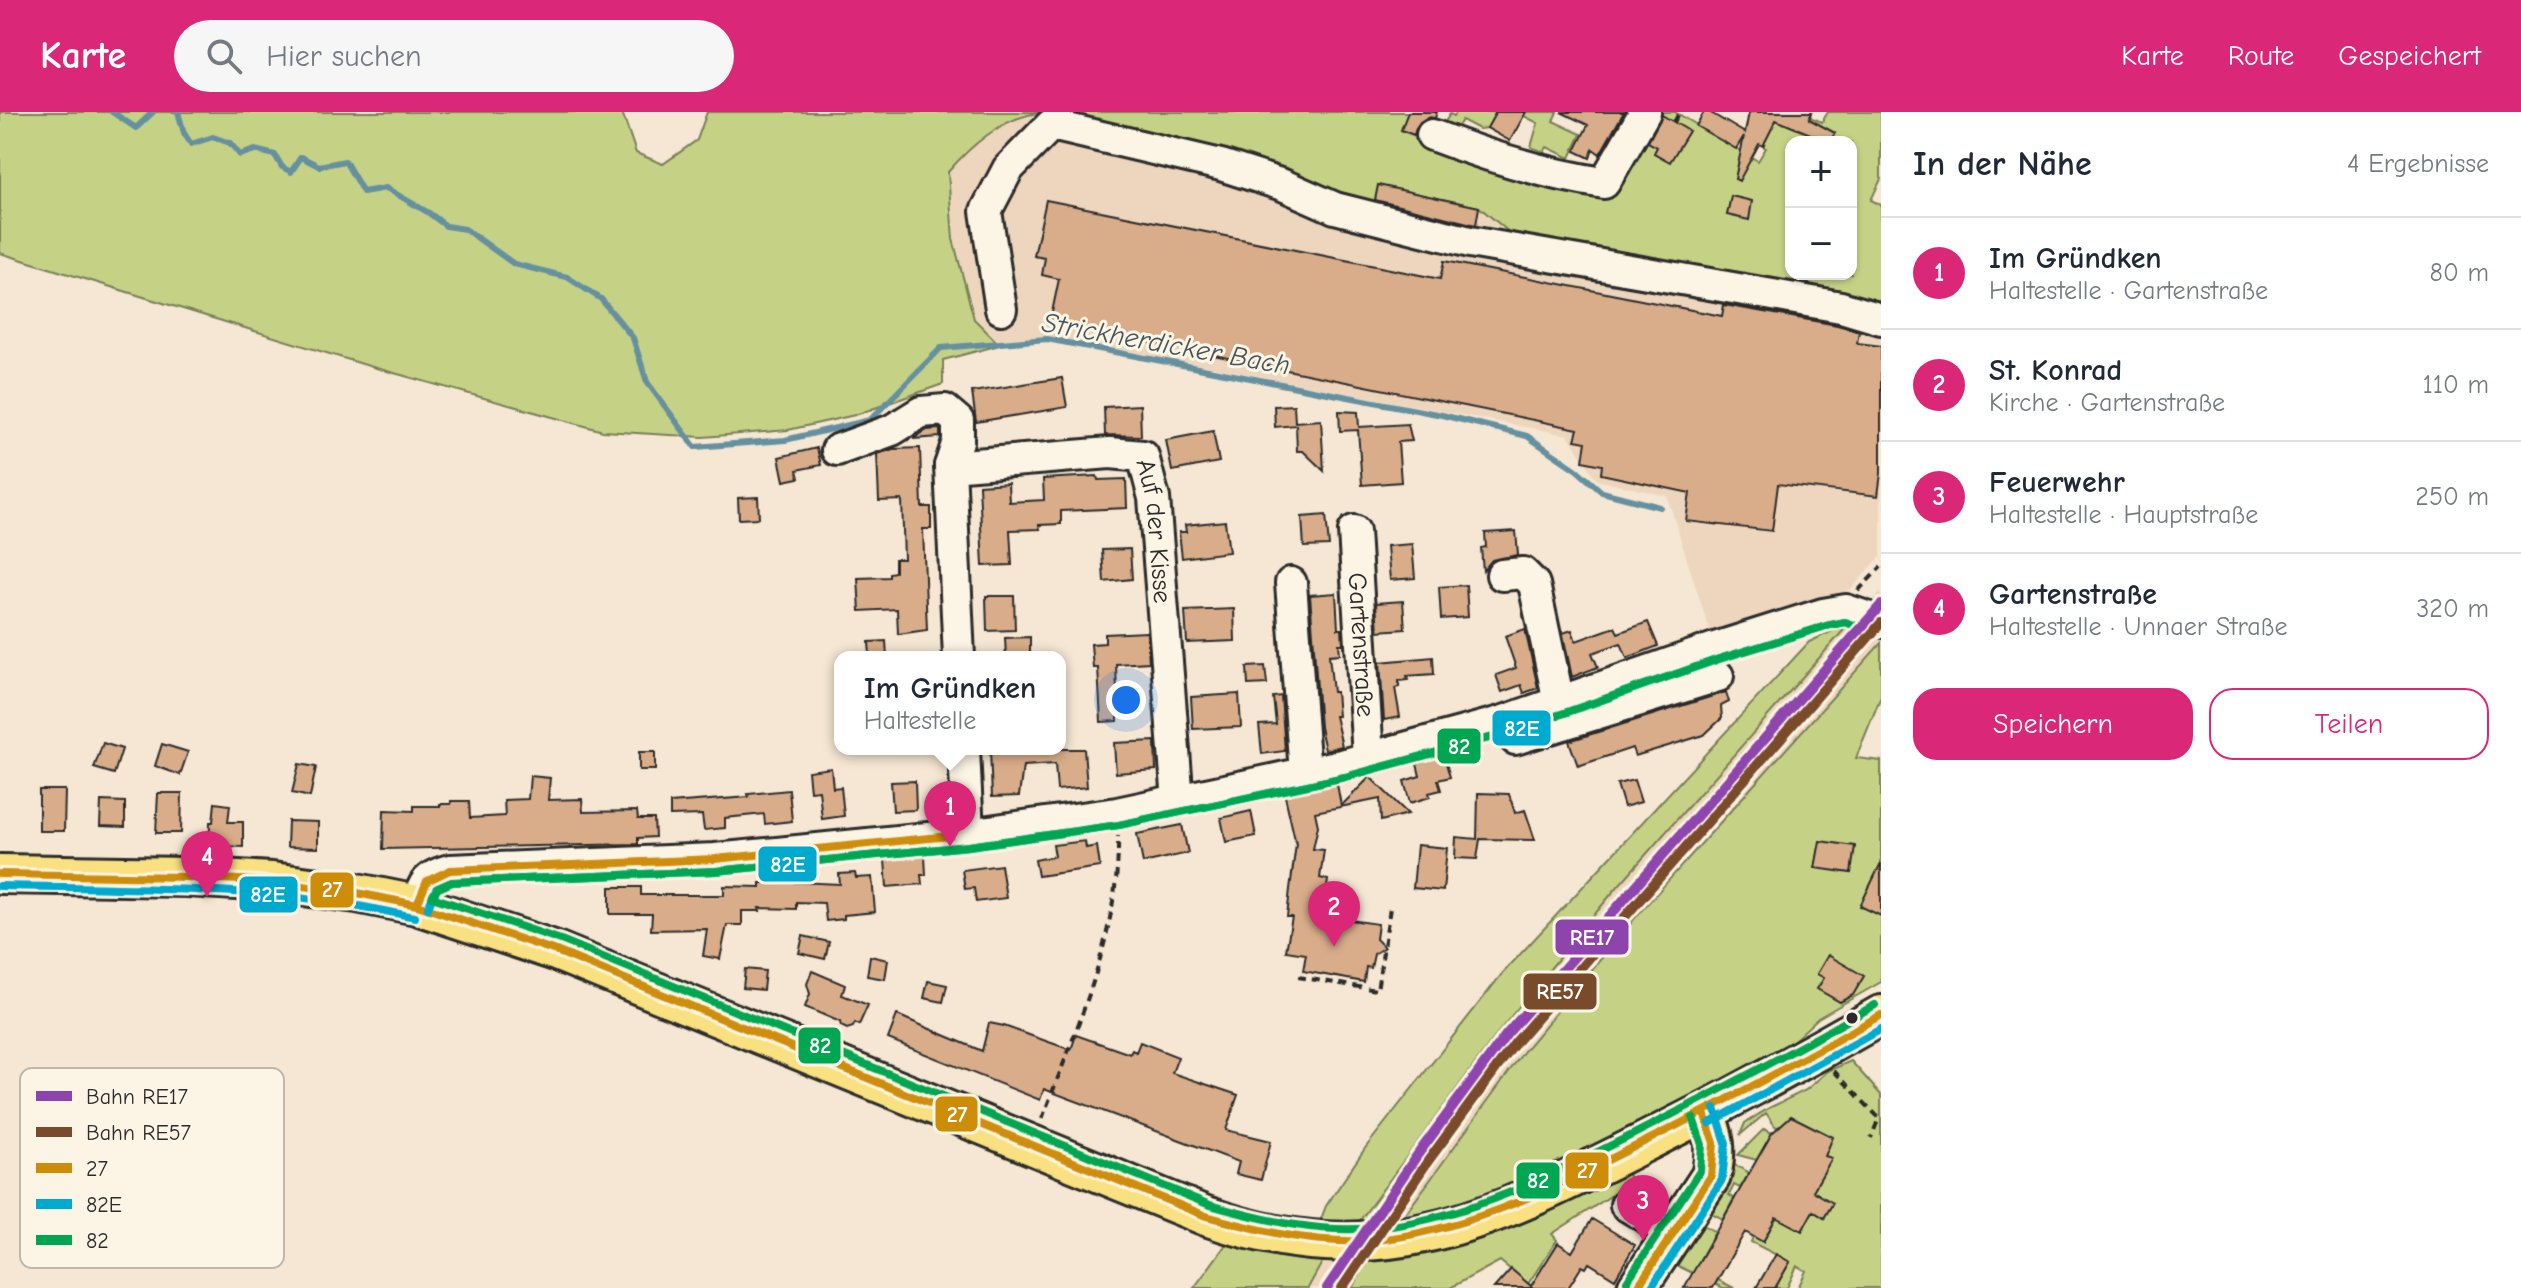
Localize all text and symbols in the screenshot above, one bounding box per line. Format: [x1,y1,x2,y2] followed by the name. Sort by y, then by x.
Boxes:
[174,20,734,92] search box
[40,34,126,78] text: Karte
[202,34,246,78] icon: search
[266,39,422,74] text: Hier suchen
[2121,40,2184,72] text: Karte
[2228,40,2294,72] text: Route
[2338,40,2481,72] text: Gespeichert
[1785,136,1857,280] map controls
[1785,136,1857,208] button: +
[1913,144,2092,184] text: In der Nähe
[2347,149,2489,179] text: 4 Ergebnisse
[1785,208,1857,280] button: −
[1989,241,2162,276] text: Im Gründken
[1934,258,1944,288] text: 1
[2430,258,2489,288] text: 80 m
[1989,276,2268,306] text: Haltestelle · Gartenstraße
[1039,306,1293,382] water label: Strickherdicker Bach
[1989,353,2122,388] text: St. Konrad
[1933,370,1945,400] text: 2
[2422,370,2489,400] text: 110 m
[1989,388,2225,418] text: Kirche · Gartenstraße
[1129,456,1177,604] street label: Auf der Kisse
[1989,465,2125,500] text: Feuerwehr
[1933,482,1945,512] text: 3
[2415,482,2489,512] text: 250 m
[1989,500,2258,530] text: Haltestelle · Hauptstraße
[1342,572,1380,718] street label: Gartenstraße
[1989,577,2157,612] text: Gartenstraße
[1933,594,1945,624] text: 4
[2416,594,2489,624] text: 320 m
[1989,612,2287,642] text: Haltestelle · Unnaer Straße
[834,651,1066,755] popup
[864,671,1036,706] text: Im Gründken
[1106,680,1146,720] your location
[1913,688,2193,760] button: Speichern
[2209,688,2489,760] button: Teilen
[864,706,976,736] text: Haltestelle
[1491,709,1552,747] line badge: 82E
[1504,716,1540,742] text: 82E
[1436,727,1482,765] line badge: 82
[1448,734,1470,760] text: 82
[924,781,976,847] pin: 1
[181,831,233,897] pin: 4
[757,845,818,883] line badge: 82E
[770,852,806,878] text: 82E
[309,871,355,909] line badge: 27
[238,875,299,914] line badge: 82E
[322,877,342,903] text: 27
[1308,881,1360,947] pin: 2
[250,882,286,908] text: 82E
[1554,918,1630,956] line badge: RE17
[1570,925,1614,951] text: RE17
[1522,972,1598,1011] line badge: RE57
[1536,979,1584,1005] text: RE57
[1844,1010,1860,1026] unlabelled marker
[797,1026,842,1065] line badge: 82
[809,1033,831,1059] text: 82
[20,1068,284,1268] legend
[86,1084,188,1110] text: Bahn RE17
[934,1095,979,1133] line badge: 27
[947,1102,967,1128] text: 27
[86,1120,192,1146] text: Bahn RE57
[1564,1151,1610,1190] line badge: 27
[86,1156,108,1182] text: 27
[1577,1158,1597,1184] text: 27
[1515,1161,1561,1200] line badge: 82
[1527,1168,1549,1194] text: 82
[1617,1175,1669,1241] pin: 3
[86,1192,122,1218] text: 82E
[86,1228,109,1254] text: 82

